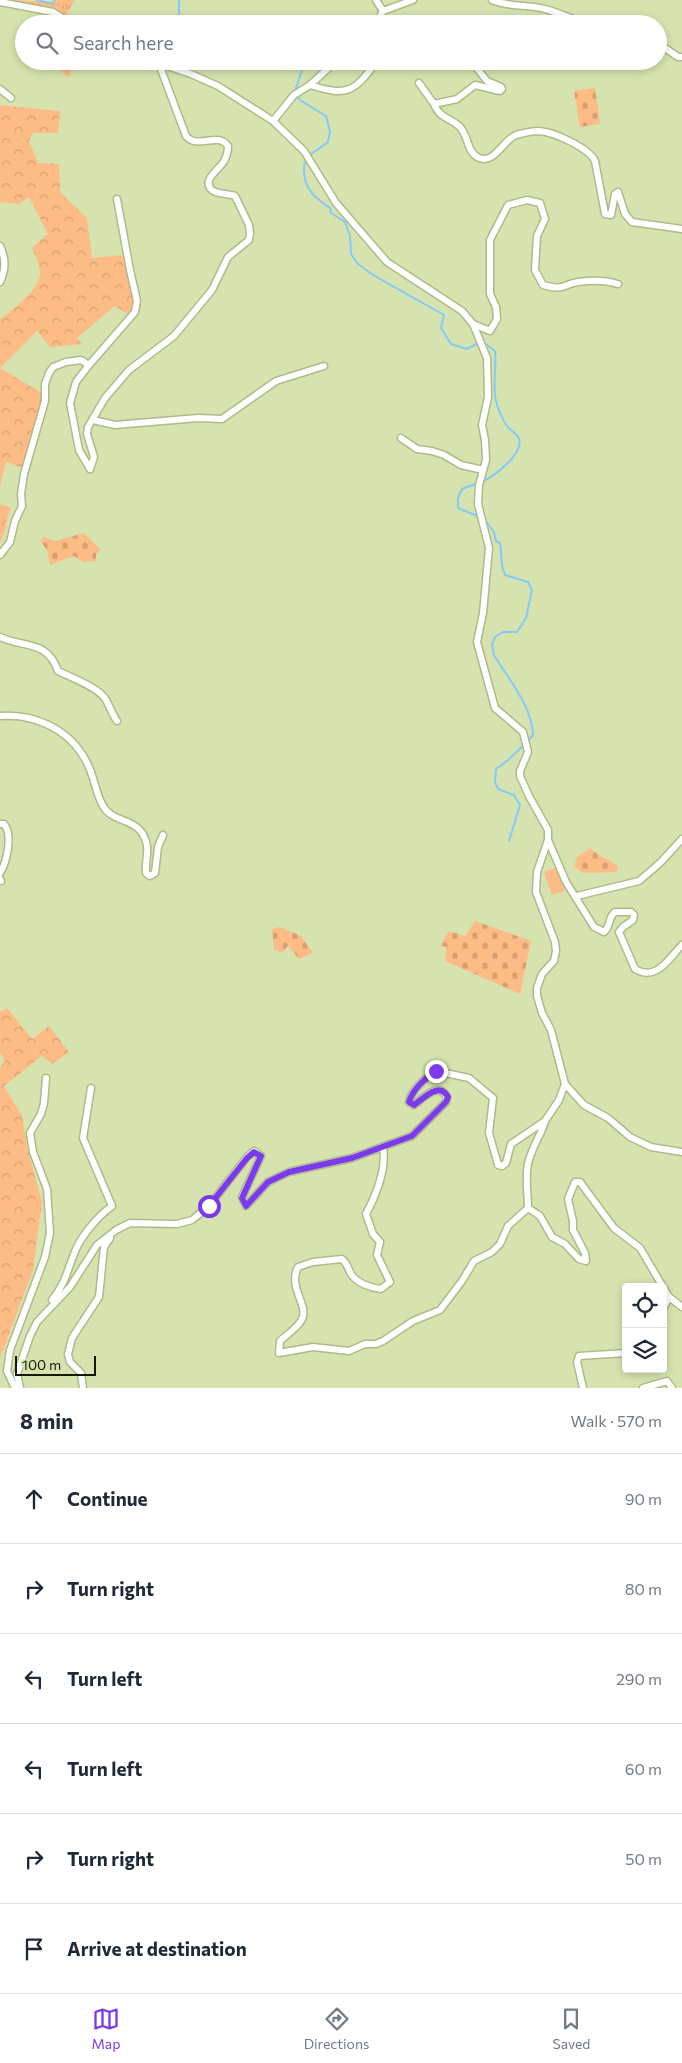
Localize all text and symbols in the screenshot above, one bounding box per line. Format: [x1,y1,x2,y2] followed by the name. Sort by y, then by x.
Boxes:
[15,15,667,70] search box
[33,29,61,57] icon: search
[73,31,173,54] text: Search here
[425,1060,448,1083] route end
[198,1195,221,1218] route start
[622,1283,667,1373] map controls
[622,1283,667,1328] button: locate
[622,1328,667,1373] button: layers
[15,1353,96,1376] scale bar
[22,1356,61,1373] text: 100 m
[20,1408,73,1433] text: 8 min
[570,1411,662,1430] text: Walk · 570 m
[20,1485,48,1513] icon: ahead
[67,1487,147,1510] text: Continue
[625,1489,662,1508] text: 90 m
[20,1575,48,1603] icon: right
[67,1577,154,1600] text: Turn right
[625,1579,662,1598] text: 80 m
[20,1665,48,1693] icon: left
[67,1667,142,1690] text: Turn left
[616,1669,662,1688] text: 290 m
[20,1755,48,1783] icon: left
[67,1757,142,1780] text: Turn left
[625,1759,662,1778] text: 60 m
[20,1845,48,1873] icon: right
[67,1847,154,1870] text: Turn right
[625,1849,662,1868] text: 50 m
[20,1935,48,1963] icon: arrive
[67,1937,247,1960] text: Arrive at destination
[92,2005,120,2052] tab: Map
[304,2005,369,2052] tab: Directions
[553,2005,590,2052] tab: Saved

